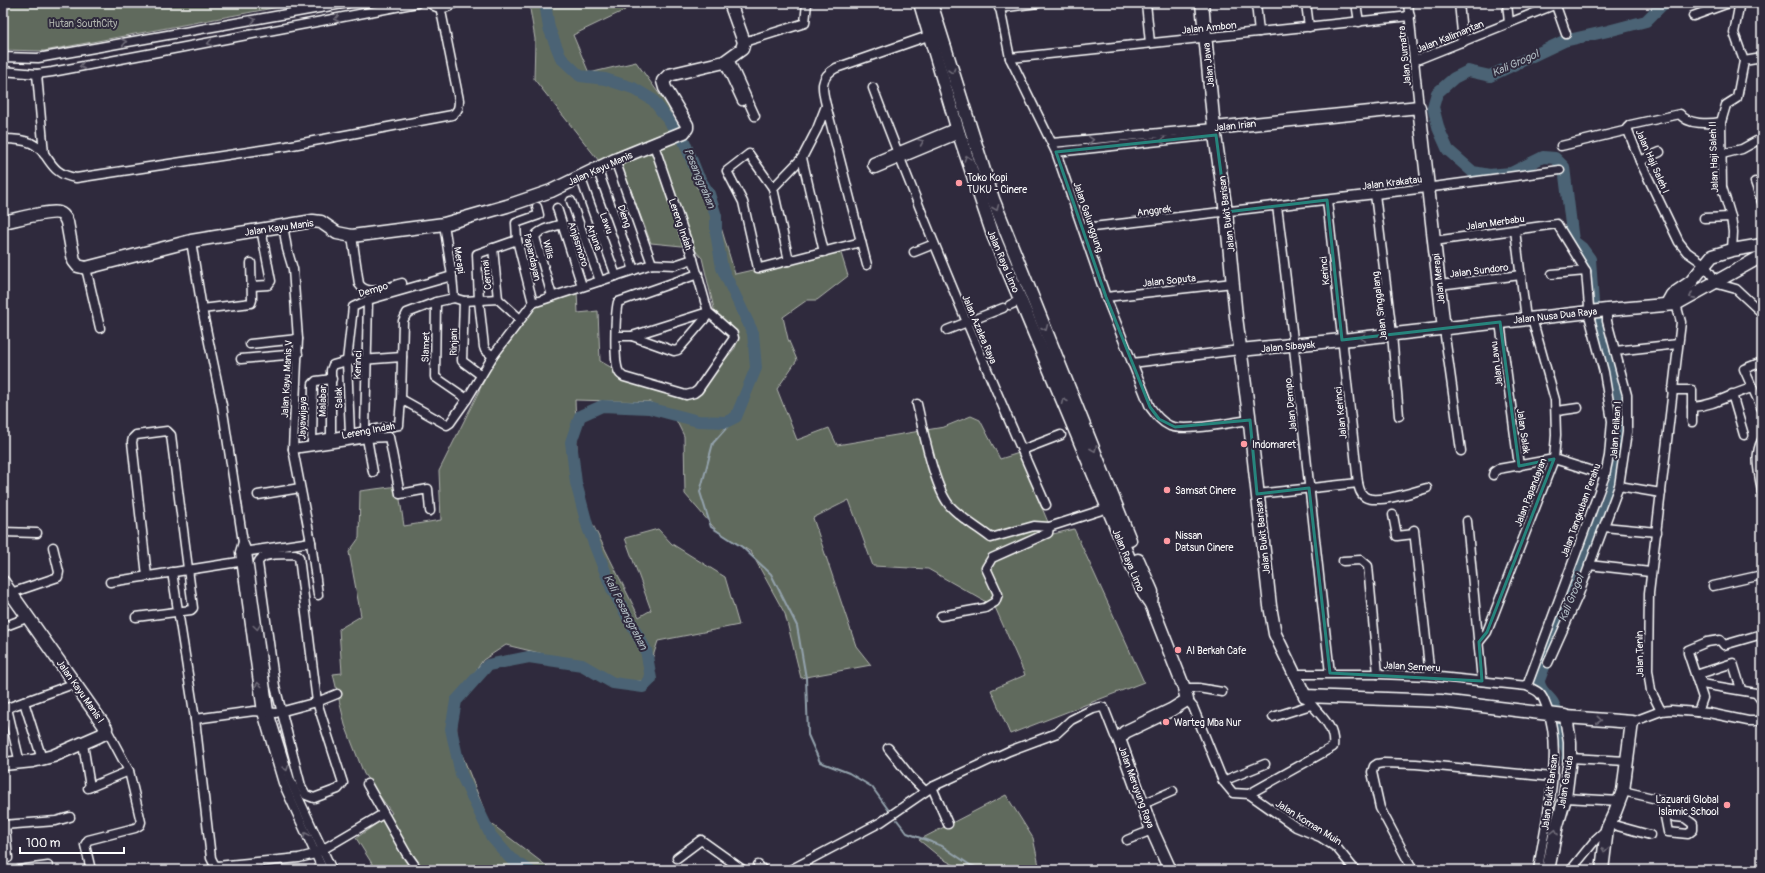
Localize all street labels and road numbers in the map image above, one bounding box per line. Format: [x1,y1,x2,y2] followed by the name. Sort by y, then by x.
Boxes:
[1415,18,1486,56] street label: Jalan Kalimantan
[1181,19,1237,37] street label: Jalan Ambon
[1396,25,1414,86] street label: Jalan Sumatra
[1201,42,1217,88] street label: Jalan Jawa
[1213,118,1257,134] street label: Jalan Irian
[1707,121,1721,193] street label: Jalan Haji Saleh II
[1633,128,1672,195] street label: Jalan Haji Saleh I
[566,149,635,189] street label: Jalan Kayu Manis
[1361,173,1423,193] street label: Jalan Krakatau
[1216,175,1238,253] street label: Jalan Bukit Barisan
[1070,180,1106,254] street label: Jalan Galunggung
[666,197,695,252] street label: Lereng Indah
[615,203,634,229] street label: Dieng
[1136,203,1173,219] street label: Anggrek
[597,211,615,236] street label: Lawu
[1465,213,1525,233] street label: Jalan Merbabu
[244,217,315,239] street label: Jalan Kayu Manis
[565,220,591,269] street label: Anjasmoro
[584,222,605,253] street label: Arjuna
[984,228,1022,295] street label: Jalan Raya Limo
[521,232,543,282] street label: Papandayan
[540,239,556,260] street label: Wilis
[451,246,467,275] street label: Merapi
[1430,253,1448,305] street label: Jalan Merapi
[1318,256,1332,286] street label: Kerinci
[479,259,495,290] street label: Cermai
[1449,261,1510,281] street label: Jalan Sundoro
[1370,271,1390,341] street label: Jalan Singgalang
[1142,272,1197,290] street label: Jalan Soputa
[357,280,390,300] street label: Dempo
[959,293,999,366] street label: Jalan Azalea Raya
[1513,306,1598,326] street label: Jalan Nusa Dua Raya
[448,328,460,356] street label: Rinjani
[419,331,433,363] street label: Slamet
[1261,339,1316,355] street label: Jalan Sibayak
[279,340,295,418] street label: Jalan Kayu Manis V
[1488,340,1506,387] street label: Jalan Lawu
[352,350,365,380] street label: Kerinci
[1282,377,1300,432] street label: Jalan Dempo
[317,384,329,417] street label: Malabar
[333,386,345,409] street label: Salak
[1332,386,1350,440] street label: Jalan Kerinci
[297,396,309,440] street label: Jayawijaya
[1608,401,1624,459] street label: Jalan Pelikan I
[1514,408,1532,455] street label: Jalan Salak
[340,420,396,442] street label: Lereng Indah
[1512,456,1550,528] street label: Jalan Papandayan
[1558,462,1603,559] street label: Jalan Tangkuban Perahu
[1253,497,1273,575] street label: Jalan Bukit Barisan
[1109,527,1147,594] street label: Jalan Raya Limo
[1634,630,1646,677] street label: Jalan Tenin
[54,658,106,726] street label: Jalan Kayu Manis I
[1383,660,1441,674] street label: Jalan Semeru
[1116,745,1157,830] street label: Jalan Meruyung Raya
[1539,753,1561,831] street label: Jalan Bukit Barisan
[1556,754,1576,809] street label: Jalan Garuda
[1273,798,1344,848] street label: Jalan Koman Muin

